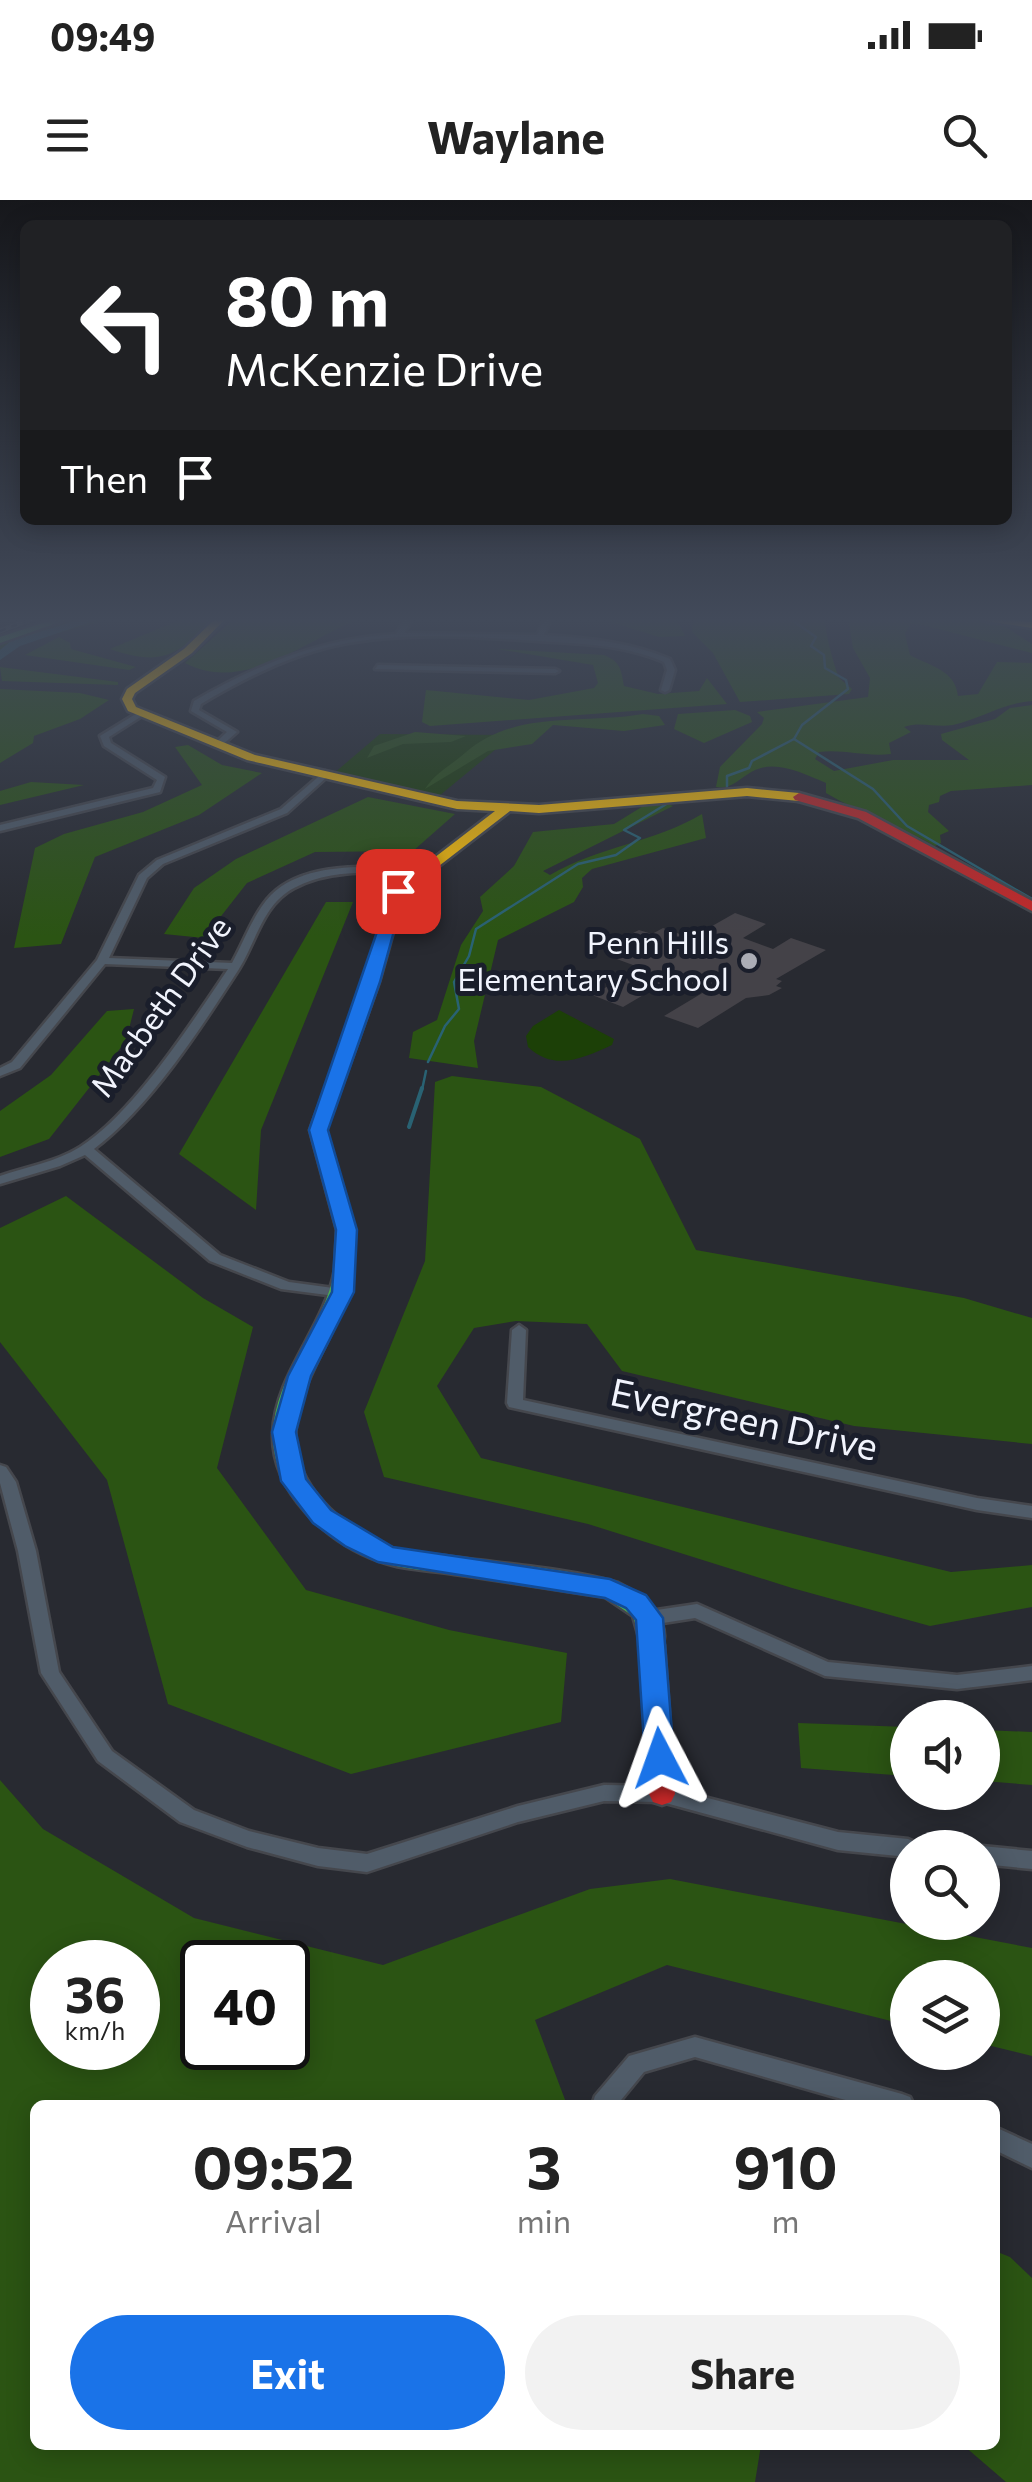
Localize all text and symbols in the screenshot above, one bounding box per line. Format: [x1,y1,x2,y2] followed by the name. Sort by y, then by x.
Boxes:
[50,12,156,59] text: 09:49
[40,108,95,163] icon: menu
[427,108,605,163] text: Waylane
[937,108,992,163] icon: search
[225,255,389,340] text: 80 m
[60,260,190,390] icon: left
[225,340,543,395] text: McKenzie Drive
[168,450,223,505] icon: arrive
[60,454,148,501] text: Then
[356,849,441,934] pin
[371,864,426,919] icon: arrive
[80,908,238,1104] street label: Macbeth Drive
[457,921,729,998] place label: Penn Hills Elementary School
[738,950,760,972] marker: Penn Hills Elementary School
[607,1366,882,1469] street label: Evergreen Drive
[890,1700,1000,2070] map controls
[890,1700,1000,1810] button: sound
[608,1706,712,1810] position arrow
[890,1830,1000,1940] button: search
[180,1940,310,2070] speed limit sign: 40
[890,1960,1000,2070] button: layers
[65,1962,125,2023] text: 36
[65,2015,125,2045] text: km/h
[192,2128,354,2201] text: 09:52
[526,2128,561,2201] text: 3
[734,2128,838,2201] text: 910
[225,2200,322,2240] text: Arrival
[517,2200,571,2240] text: min
[772,2200,800,2240] text: m
[70,2315,505,2430] button: Exit
[525,2315,960,2430] button: Share

